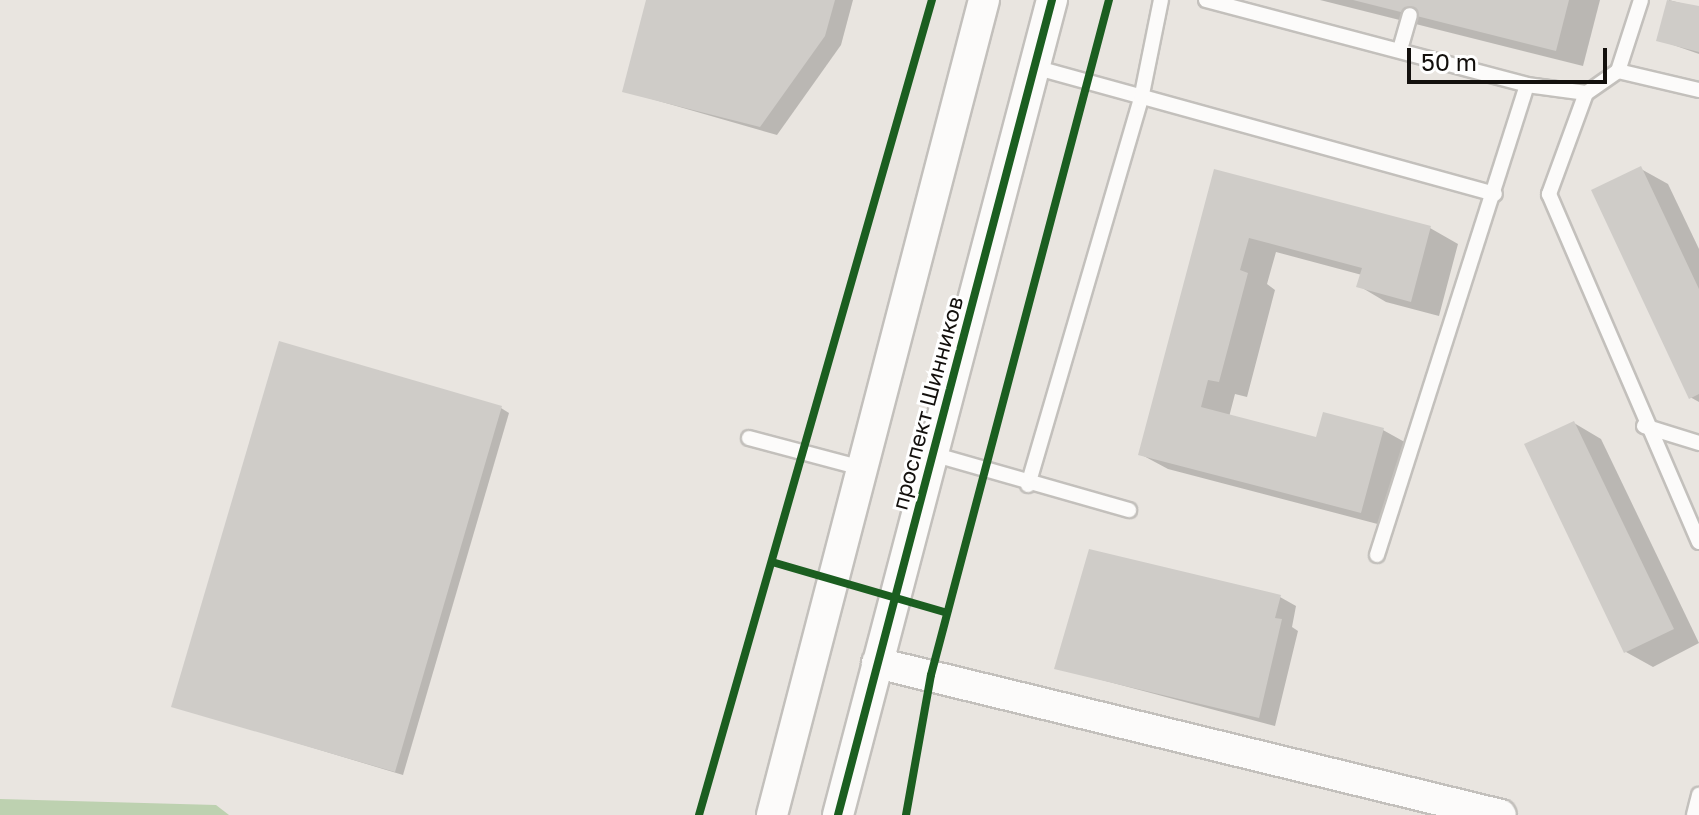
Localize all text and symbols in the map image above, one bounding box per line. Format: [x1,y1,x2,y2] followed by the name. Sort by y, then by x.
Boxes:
[1411,32,1611,82] scale bar
[1421,47,1477,76] text: 50 m
[886,293,968,513] street label: проспект Шинников

